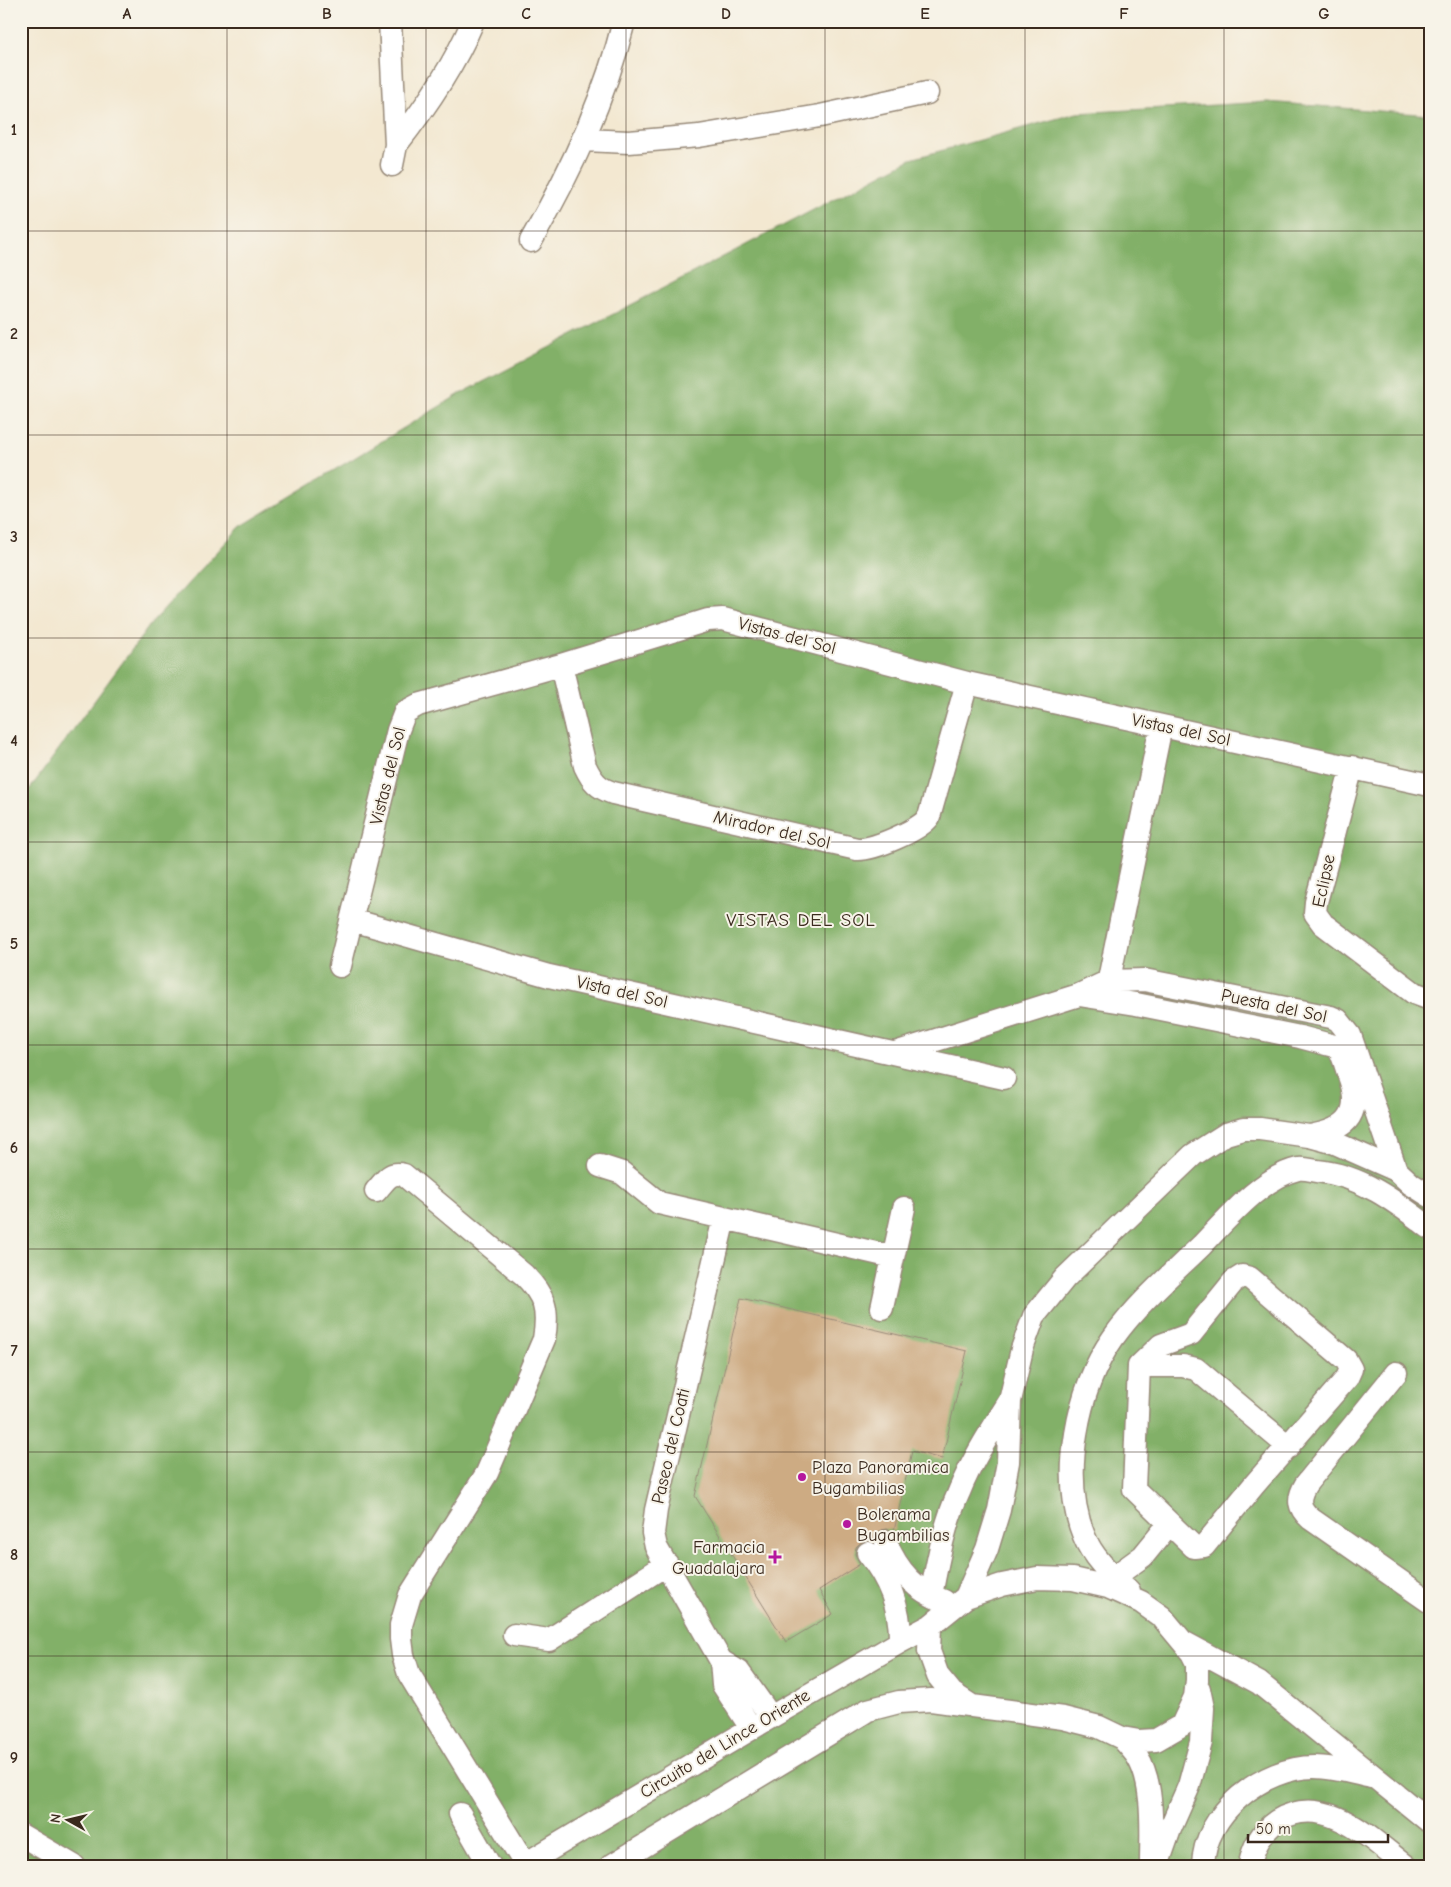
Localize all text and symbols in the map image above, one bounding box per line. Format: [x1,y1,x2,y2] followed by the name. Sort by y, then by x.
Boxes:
[123,5,132,23] text: A
[322,5,332,23] text: B
[521,5,531,23] text: C
[721,5,731,23] text: D
[920,5,930,23] text: E
[1119,5,1129,23] text: F
[1318,5,1330,23] text: G
[11,121,17,139] text: 1
[10,325,18,343] text: 2
[10,528,18,546] text: 3
[736,613,838,659] street label: Vistas del Sol
[1130,709,1232,751] street label: Vistas del Sol
[366,725,410,827] street label: Vistas del Sol
[10,732,18,750] text: 4
[711,806,833,854] street label: Mirador del Sol
[1308,853,1340,909] street label: Eclipse
[726,909,876,931] district label: VISTAS DEL SOL
[10,935,18,953] text: 5
[574,971,670,1013] street label: Vista del Sol
[1219,985,1329,1027] street label: Puesta del Sol
[10,1139,18,1157] text: 6
[10,1342,18,1360] text: 7
[647,1386,695,1506] street label: Paseo del Coati
[812,1457,949,1499] place label: Plaza Panoramica Bugambilias
[796,1471,808,1483] marker: Plaza Panoramica Bugambilias
[857,1504,950,1546] place label: Bolerama Bugambilias
[841,1518,853,1530] marker: Bolerama Bugambilias
[672,1537,765,1579] place label: Farmacia Guadalajara
[10,1546,18,1564] text: 8
[769,1551,781,1563] marker: Farmacia Guadalajara
[636,1685,814,1803] street label: Circuito del Lince Oriente
[10,1749,18,1767] text: 9
[42,1794,92,1844] north arrow
[1248,1812,1388,1844] scale bar
[47,1813,65,1824] text: N
[1256,1820,1291,1838] text: 50 m

